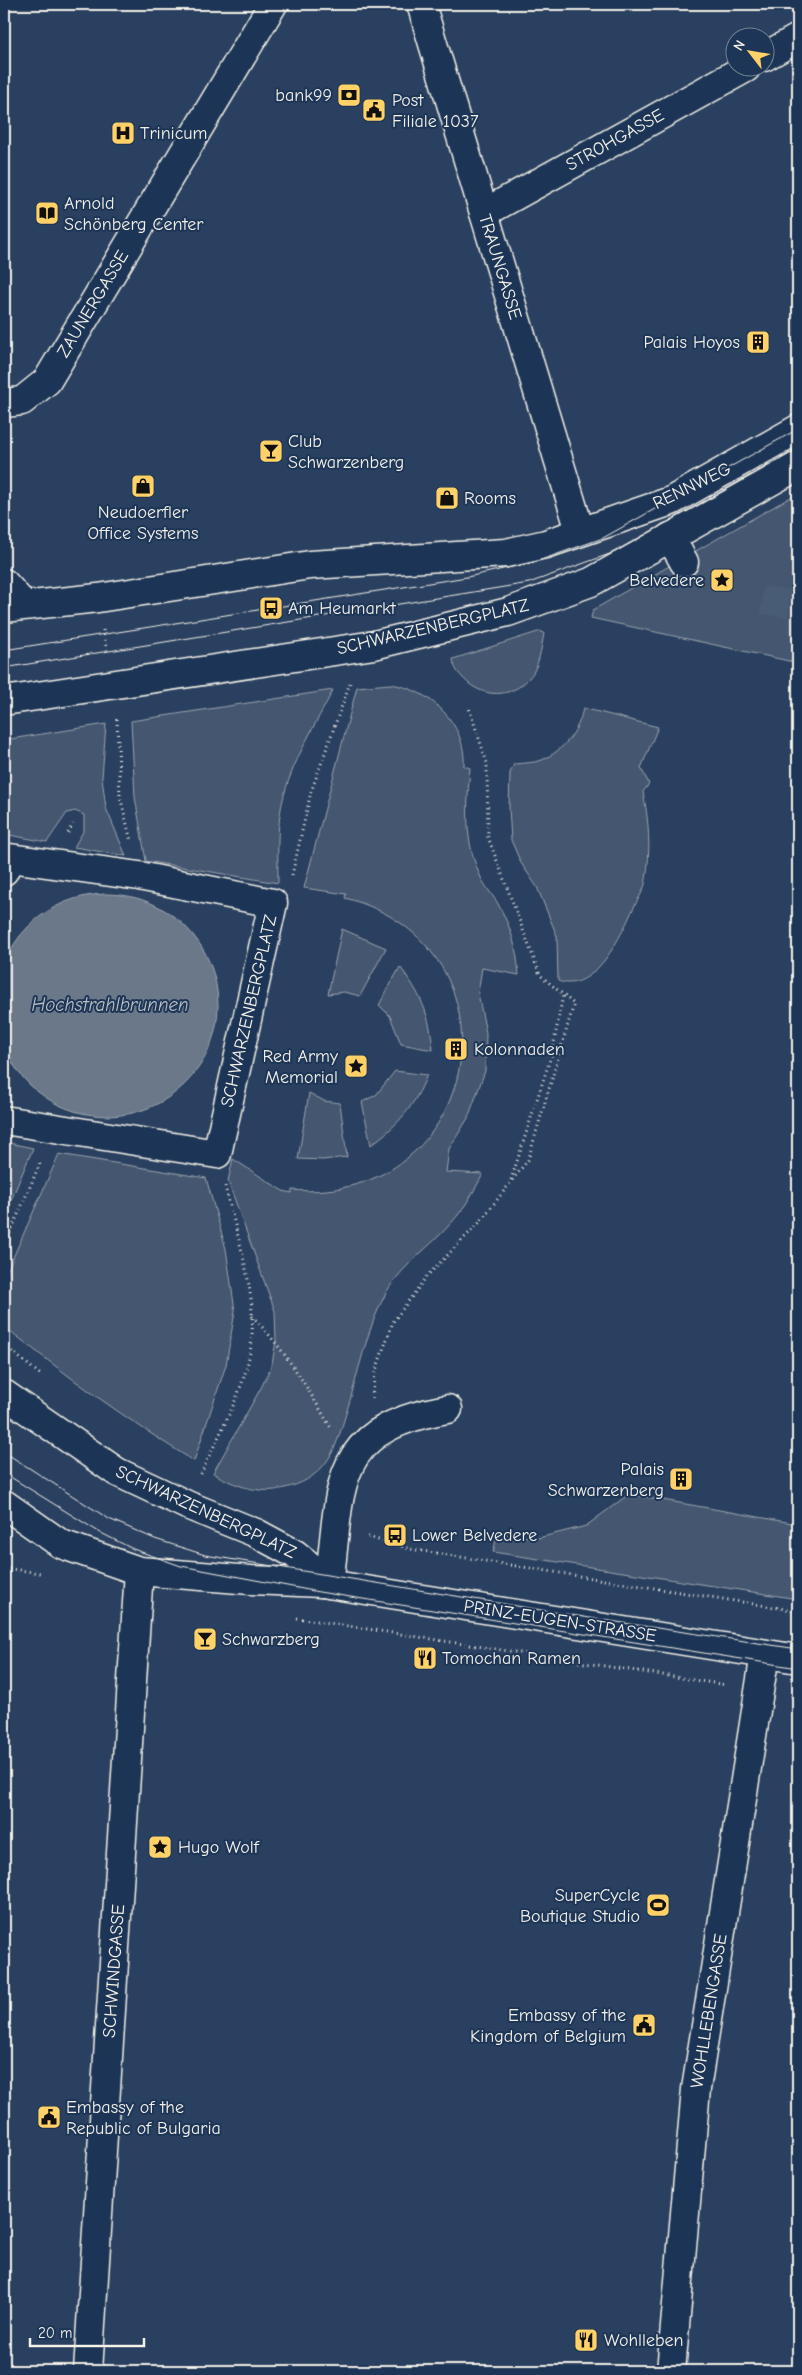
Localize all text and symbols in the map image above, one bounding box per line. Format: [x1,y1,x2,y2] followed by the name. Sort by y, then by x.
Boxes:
[724,28,774,78] north arrow
[730,37,749,54] text: N
[336,82,362,108] bank icon: bank99
[275,85,332,106] place label: bank99
[392,90,479,132] place label: Post Filiale 1037
[361,97,387,123] public building icon: Post Filiale 1037
[562,104,668,176] street label: STROHGASSE
[110,120,136,146] hospital icon: Trinicum
[140,123,207,144] place label: Trinicum
[64,193,204,235] place label: Arnold Schönberg Center
[34,200,60,226] library icon: Arnold Schönberg Center
[474,212,526,322] street label: TRAUNGASSE
[53,247,133,361] street label: ZAUNERGASSE
[745,329,771,355] building icon: Palais Hoyos
[643,332,740,353] place label: Palais Hoyos
[288,431,404,473] place label: Club Schwarzenberg
[258,438,284,464] bar icon: Club Schwarzenberg
[649,458,735,514] street label: RENNWEG
[130,473,156,499] shop icon: Neudoerfler Office Systems
[434,485,460,511] shop icon: Rooms
[464,488,516,509] place label: Rooms
[88,502,198,544] place label: Neudoerfler Office Systems
[709,567,735,593] place icon: Belvedere
[629,570,704,591] place label: Belvedere
[258,595,284,621] bus stop icon: Am Heumarkt
[335,595,532,659] street label: SCHWARZENBERGPLATZ
[288,598,397,619] place label: Am Heumarkt
[217,912,281,1109] street label: SCHWARZENBERGPLATZ
[31,994,189,1016] water label: Hochstrahlbrunnen
[443,1036,469,1062] building icon: Kolonnaden
[474,1039,565,1060] place label: Kolonnaden
[262,1046,339,1088] place label: Red Army Memorial
[343,1053,369,1079] place icon: Red Army Memorial
[548,1459,664,1501] place label: Palais Schwarzenberg
[112,1461,300,1563] street label: SCHWARZENBERGPLATZ
[668,1466,694,1492] building icon: Palais Schwarzenberg
[382,1522,408,1548] bus stop icon: Lower Belvedere
[412,1525,537,1546] place label: Lower Belvedere
[462,1595,658,1647] street label: PRINZ-EUGEN-STRASSE
[192,1626,218,1652] bar icon: Schwarzberg
[222,1629,320,1650] place label: Schwarzberg
[412,1645,438,1671] restaurant icon: Tomochan Ramen
[442,1648,581,1669] place label: Tomochan Ramen
[147,1834,173,1860] place icon: Hugo Wolf
[178,1837,260,1858] place label: Hugo Wolf
[520,1885,640,1927] place label: SuperCycle Boutique Studio
[645,1892,671,1918] sports icon: SuperCycle Boutique Studio
[99,1903,129,2039] street label: SCHWINDGASSE
[686,1932,732,2090] street label: WOHLLEBENGASSE
[470,2005,626,2047] place label: Embassy of the Kingdom of Belgium
[631,2012,657,2038] public building icon: Embassy of the Kingdom of Belgium
[66,2097,221,2139] place label: Embassy of the Republic of Bulgaria
[36,2104,62,2130] public building icon: Embassy of the Republic of Bulgaria
[30,2315,144,2347] scale bar
[38,2324,72,2342] text: 20 m
[573,2327,599,2353] restaurant icon: Wohlleben
[604,2330,684,2351] place label: Wohlleben

